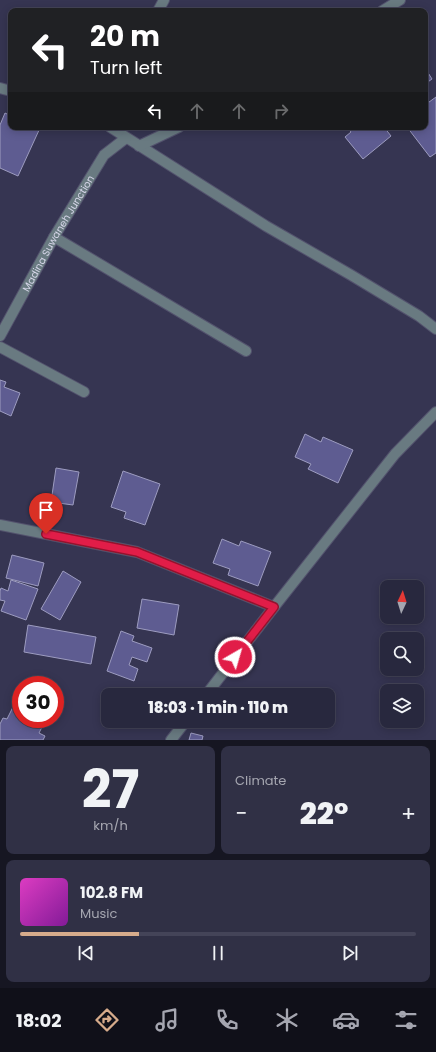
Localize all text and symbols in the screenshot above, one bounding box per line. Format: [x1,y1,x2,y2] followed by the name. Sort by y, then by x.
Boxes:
[90,17,160,56] text: 20 m
[24,24,76,76] icon: left
[90,55,162,80] text: Turn left
[144,100,166,122] icon: left
[186,100,208,122] icon: ahead
[228,100,250,122] icon: ahead
[270,100,292,122] icon: right
[18,172,98,294] street label: Madina Suwaneh Junction
[29,493,63,534] pin
[35,499,57,521] icon: arrive
[380,580,424,624] north arrow
[380,580,424,728] map controls
[380,632,424,676] button: search
[214,636,256,678] position arrow
[12,676,64,728] speed limit sign: 30
[380,684,424,728] button: layers
[148,697,288,718] text: 18:03 · 1 min · 110 m
[82,753,139,826] text: 27
[235,771,286,790] text: Climate
[300,792,348,835] text: 22°
[235,798,247,829] text: −
[401,798,416,829] text: +
[93,816,128,835] text: km/h
[80,882,143,903] text: 102.8 FM
[80,904,117,923] text: Music
[75,942,97,964] icon: previous
[207,942,229,964] icon: pause
[339,942,361,964] icon: next
[93,1006,121,1034] icon: directions
[153,1006,181,1034] icon: music
[213,1006,241,1034] icon: phone
[273,1006,301,1034] icon: climate
[332,1006,360,1034] icon: car
[392,1006,420,1034] icon: filters
[16,1008,61,1033] text: 18:02

